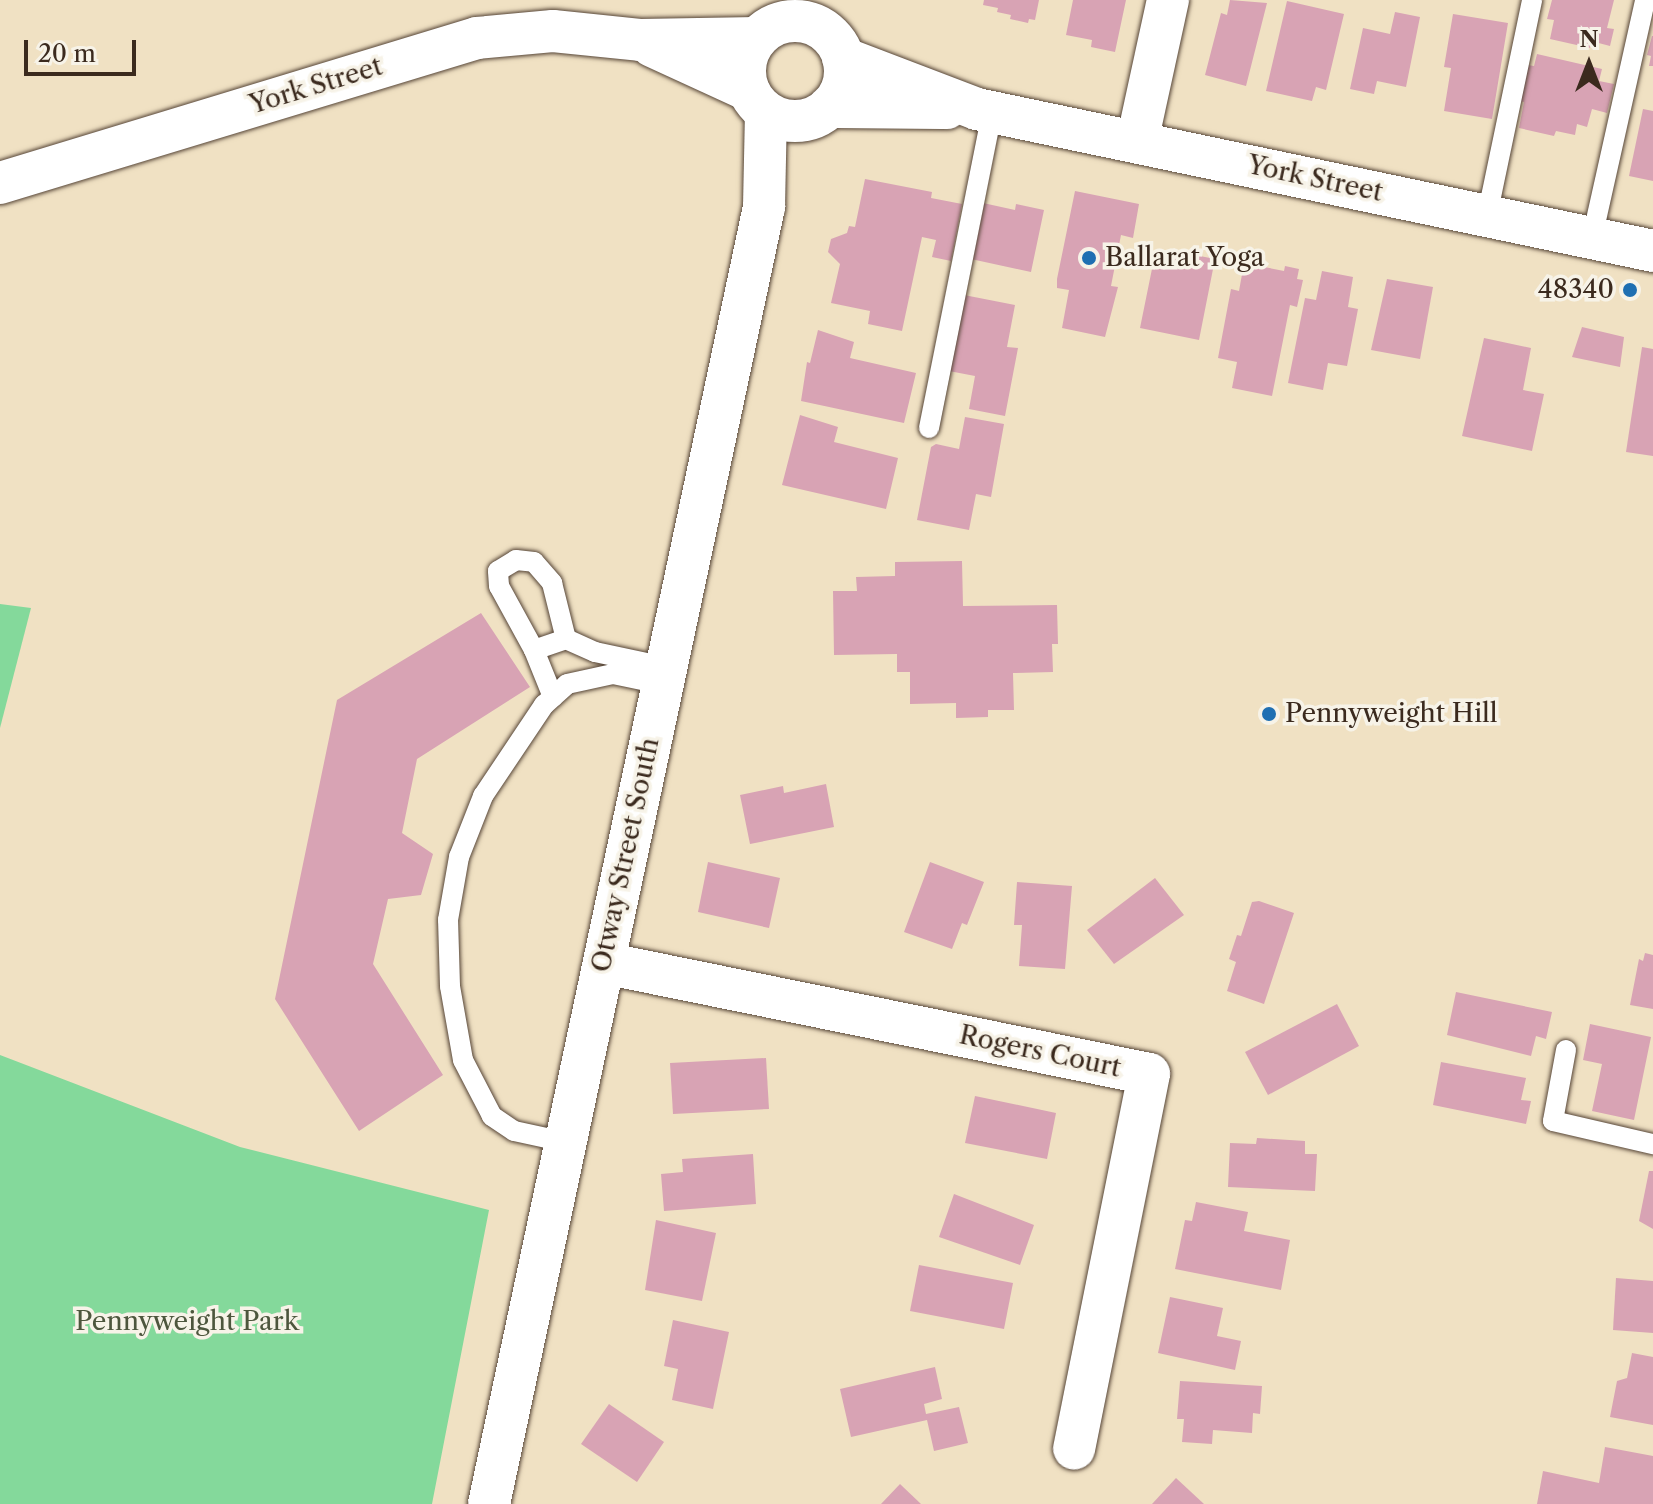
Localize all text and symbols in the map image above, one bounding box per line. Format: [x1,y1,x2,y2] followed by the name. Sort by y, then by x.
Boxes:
[28,24,140,74] scale bar
[1549,24,1629,104] north arrow
[1579,26,1599,53] text: N
[38,39,96,68] text: 20 m
[245,51,387,121] street label: York Street
[1244,149,1386,209] street label: York Street
[1105,242,1265,274] place label: Ballarat Yoga
[1080,249,1098,267] marker: Ballarat Yoga
[1538,274,1614,306] place label: 48340
[1621,281,1639,299] marker: 48340
[1285,698,1497,730] place label: Pennyweight Hill
[1260,705,1278,723] marker: Pennyweight Hill
[586,735,666,975] street label: Otway Street South
[956,1020,1124,1084] street label: Rogers Court
[75,1306,299,1338] park label: Pennyweight Park

